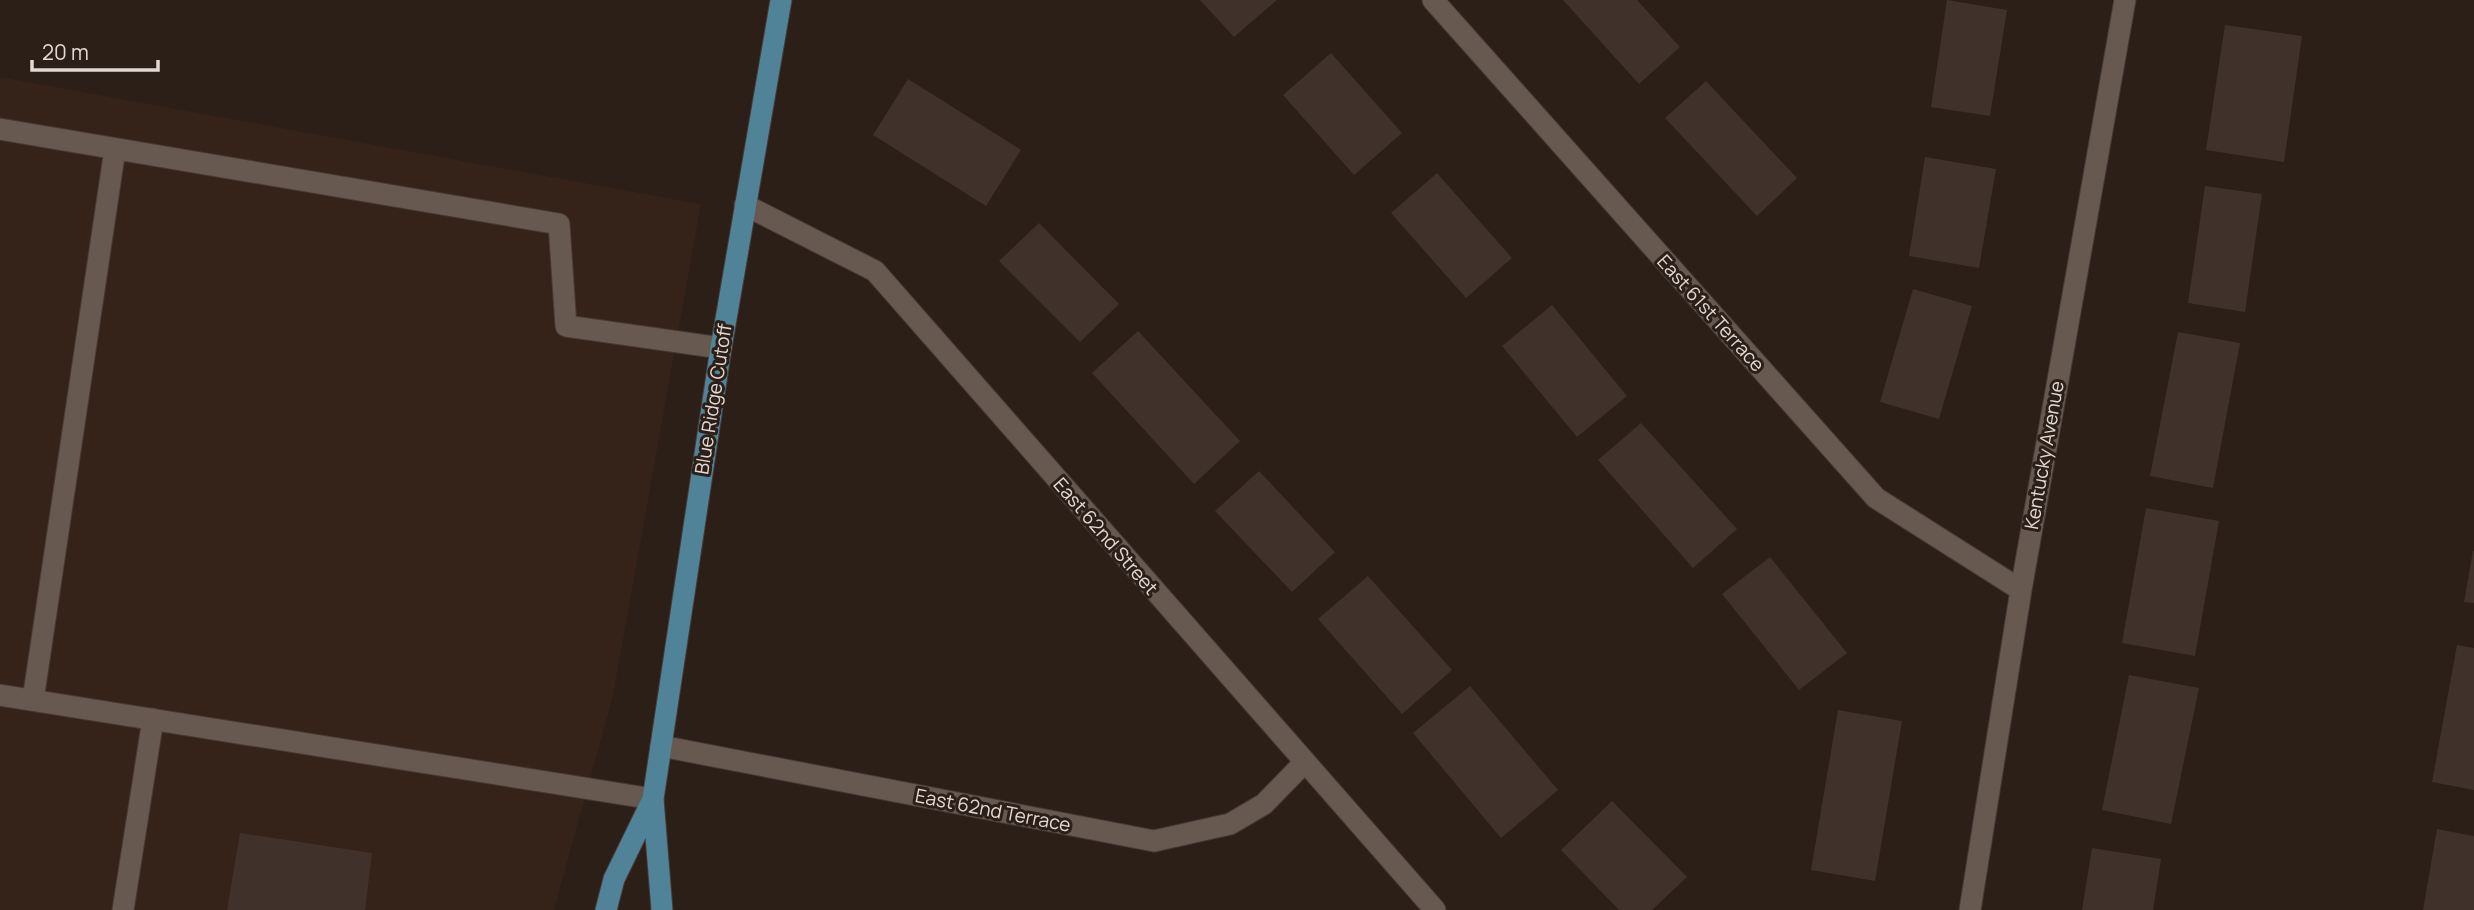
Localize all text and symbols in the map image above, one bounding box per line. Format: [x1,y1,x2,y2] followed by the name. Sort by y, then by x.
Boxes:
[32,28,158,72] scale bar
[42,38,89,66] text: 20 m
[1651,249,1771,377] street label: East 61st Terrace
[688,321,738,476] street label: Blue Ridge Cutoff
[2018,379,2070,531] street label: Kentucky Avenue
[1048,472,1164,600] street label: East 62nd Street
[913,782,1073,838] street label: East 62nd Terrace

